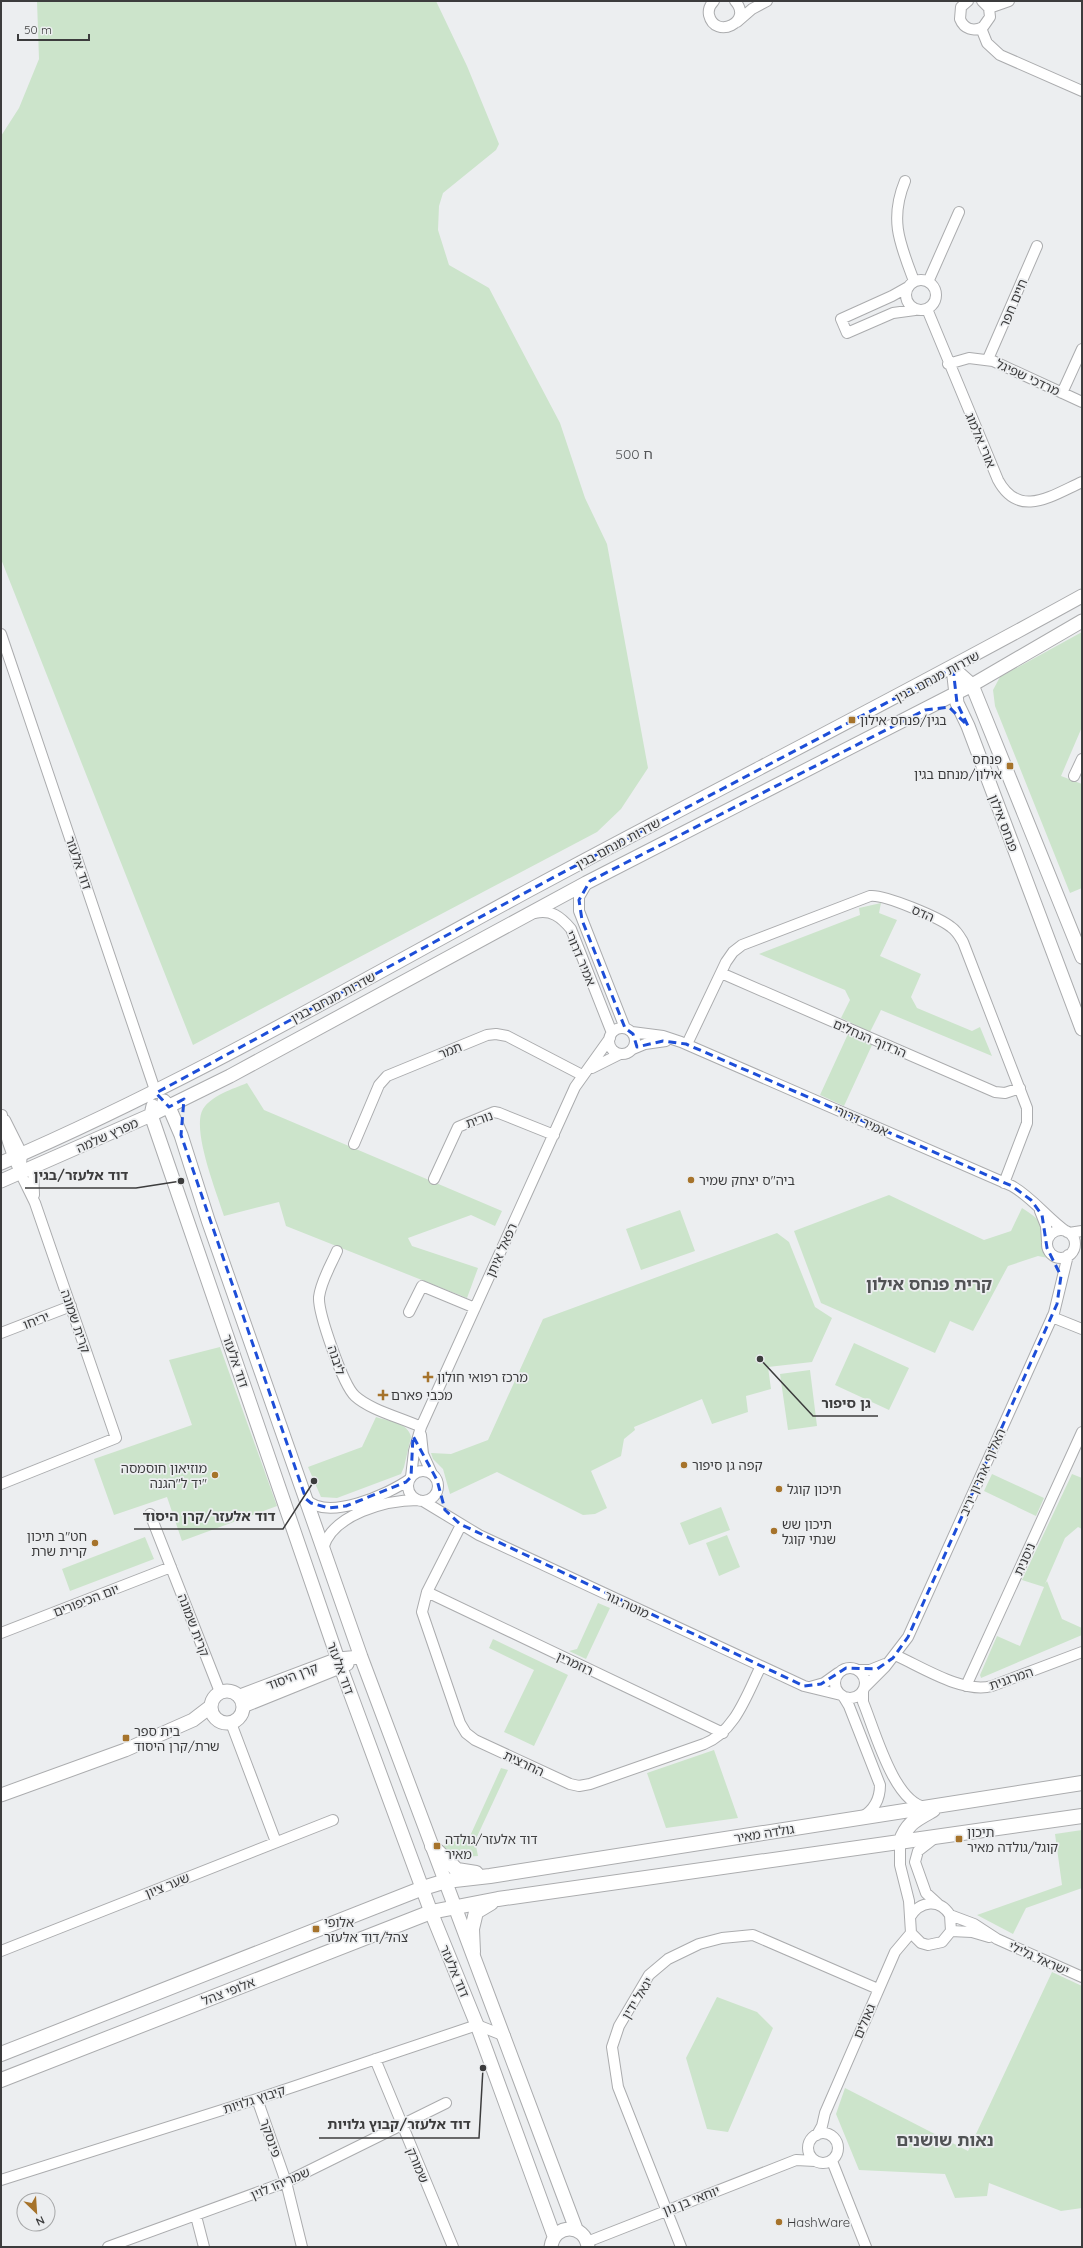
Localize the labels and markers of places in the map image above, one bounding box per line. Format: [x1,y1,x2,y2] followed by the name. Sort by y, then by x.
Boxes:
[860,712,947,728] place label: בגין/פנחס אילון
[847,715,857,725] marker: בגין/פנחס אילון
[914,751,1002,782] place label: פנחס אילון/מנחם בגין
[1005,761,1015,771] marker: פנחס אילון/מנחם בגין
[25,1162,136,1188] callout: דוד אלעזר/בגין
[699,1172,795,1188] place label: ביה"ס יצחק שמיר
[686,1175,696,1185] marker: ביה"ס יצחק שמיר
[437,1369,528,1385] place label: מרכז רפואי חולון
[422,1371,434,1383] marker: מרכז רפואי חולון
[391,1387,453,1403] place label: מכבי פארם
[378,1390,388,1400] marker: מכבי פארם
[813,1390,878,1416] callout: גן סיפור
[692,1457,763,1473] place label: קפה גן סיפור
[121,1460,207,1491] place label: מוזיאון חוסמסה יד ל"הגנה"
[679,1460,689,1470] marker: קפה גן סיפור
[210,1470,220,1480] marker: מוזיאון חוסמסה יד ל"הגנה"
[787,1481,841,1497] place label: תיכון קוגל
[774,1484,784,1494] marker: תיכון קוגל
[134,1503,283,1529] callout: דוד אלעזר/קרן היסוד
[782,1516,836,1547] place label: תיכון שש שנתי קוגל
[769,1526,779,1536] marker: תיכון שש שנתי קוגל
[27,1528,87,1559] place label: חט"ב תיכון קרית שרת
[90,1538,100,1548] marker: חט"ב תיכון קרית שרת
[134,1723,220,1754] place label: בית ספר שרת/קרן היסוד
[121,1733,131,1743] marker: בית ספר שרת/קרן היסוד
[967,1824,1058,1855] place label: תיכון קוגל/גולדה מאיר
[445,1831,538,1862] place label: דוד אלעזר/גולדה מאיר
[954,1834,964,1844] marker: תיכון קוגל/גולדה מאיר
[432,1841,442,1851] marker: דוד אלעזר/גולדה מאיר
[324,1914,408,1945] place label: אלופי צהל/דוד אלעזר
[311,1924,321,1934] marker: אלופי צהל/דוד אלעזר
[319,2112,479,2138] callout: דוד אלעזר/קבוץ גלויות
[787,2214,850,2230] place label: HashWare
[774,2217,784,2227] marker: HashWare

